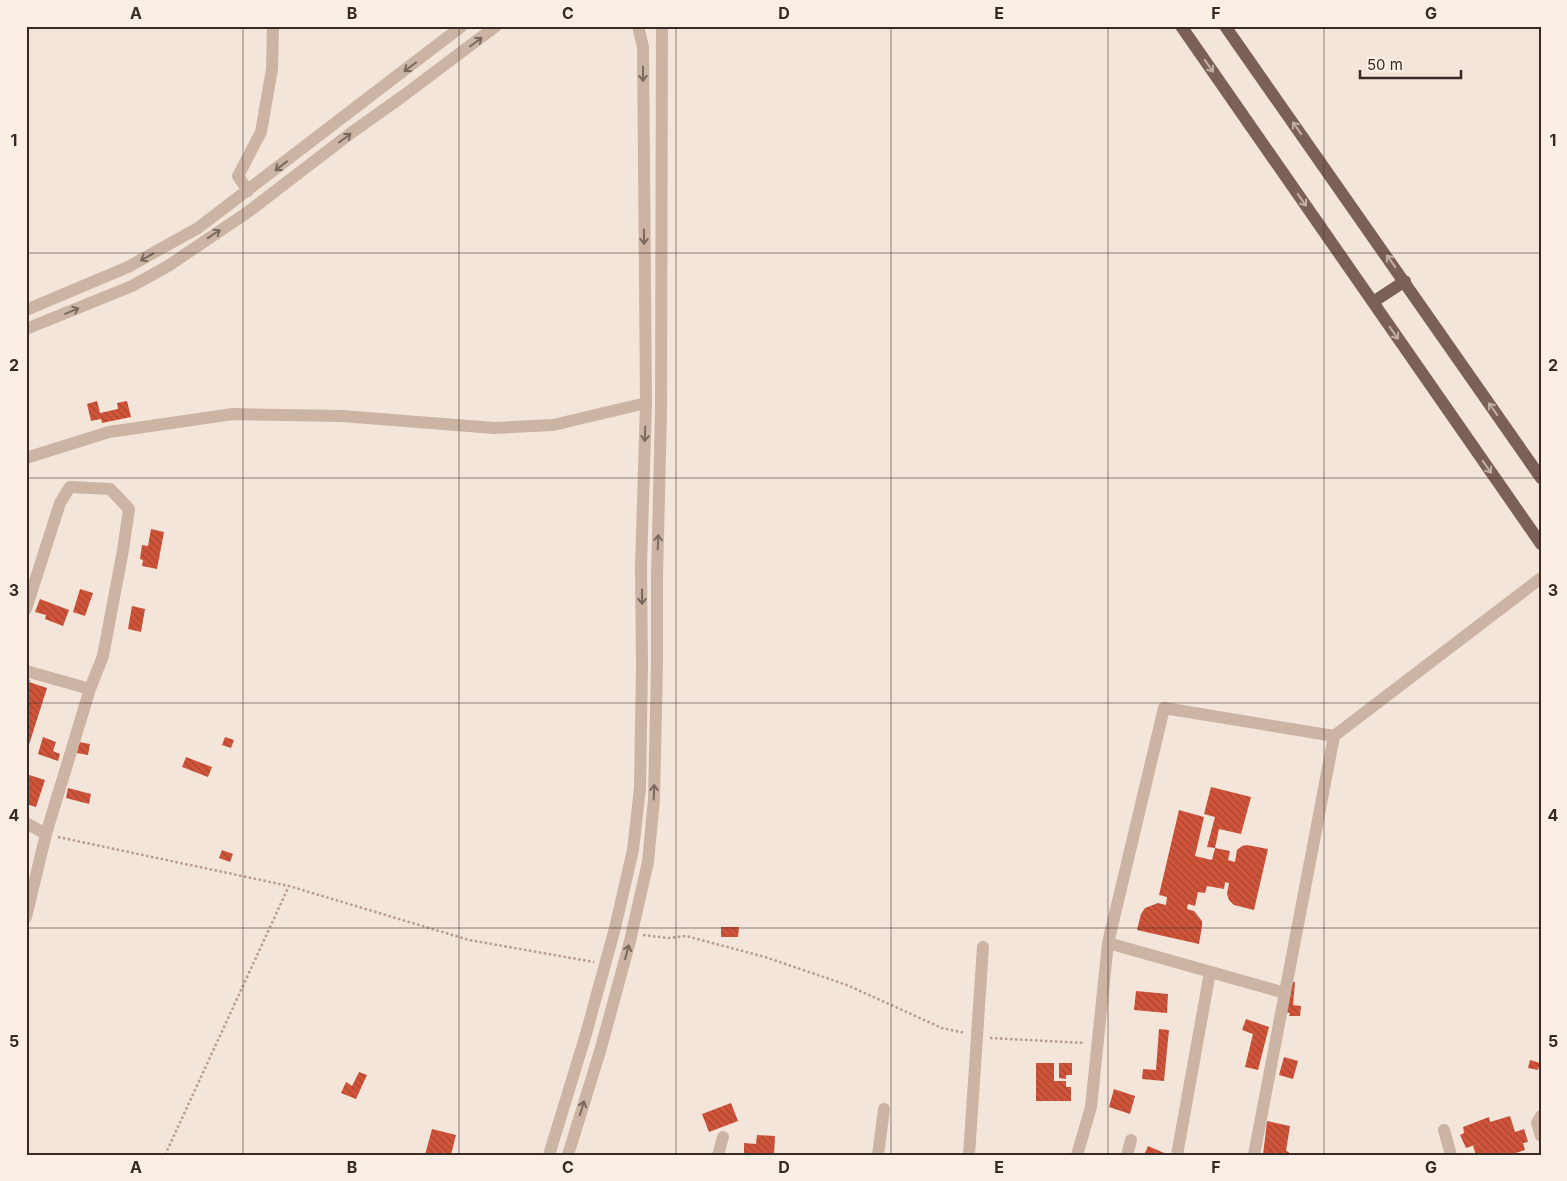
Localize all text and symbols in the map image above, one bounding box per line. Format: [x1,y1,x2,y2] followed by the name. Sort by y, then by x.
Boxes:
[130,3,142,23] text: A
[347,3,357,23] text: B
[562,3,574,23] text: C
[778,3,790,23] text: D
[994,3,1004,23] text: E
[1211,3,1221,23] text: F
[1425,3,1437,23] text: G
[469,36,482,47] one-way arrow
[1360,48,1461,80] scale bar
[1367,55,1403,74] text: 50 m
[1204,59,1214,73] one-way arrow
[403,61,416,72] one-way arrow
[638,66,648,82] one-way arrow
[1292,121,1302,135] one-way arrow
[11,130,17,150] text: 1
[1550,130,1556,150] text: 1
[338,133,352,143] one-way arrow
[274,161,288,171] one-way arrow
[1297,193,1307,207] one-way arrow
[207,229,221,239] one-way arrow
[640,229,649,245] one-way arrow
[139,252,154,262] one-way arrow
[1385,255,1396,268] one-way arrow
[64,305,79,314] one-way arrow
[1389,326,1399,340] one-way arrow
[9,355,19,375] text: 2
[1548,355,1558,375] text: 2
[1488,402,1498,416] one-way arrow
[641,426,650,442] one-way arrow
[1482,460,1492,474] one-way arrow
[653,535,662,551] one-way arrow
[9,580,19,600] text: 3
[1548,580,1558,600] text: 3
[637,588,647,605] one-way arrow
[650,785,659,801] one-way arrow
[9,805,20,825] text: 4
[1548,805,1559,825] text: 4
[623,945,632,961] one-way arrow
[9,1031,19,1051] text: 5
[1548,1031,1558,1051] text: 5
[578,1101,587,1117] one-way arrow
[130,1157,142,1177] text: A
[347,1157,357,1177] text: B
[562,1157,574,1177] text: C
[778,1157,790,1177] text: D
[994,1157,1004,1177] text: E
[1211,1157,1221,1177] text: F
[1425,1157,1437,1177] text: G

